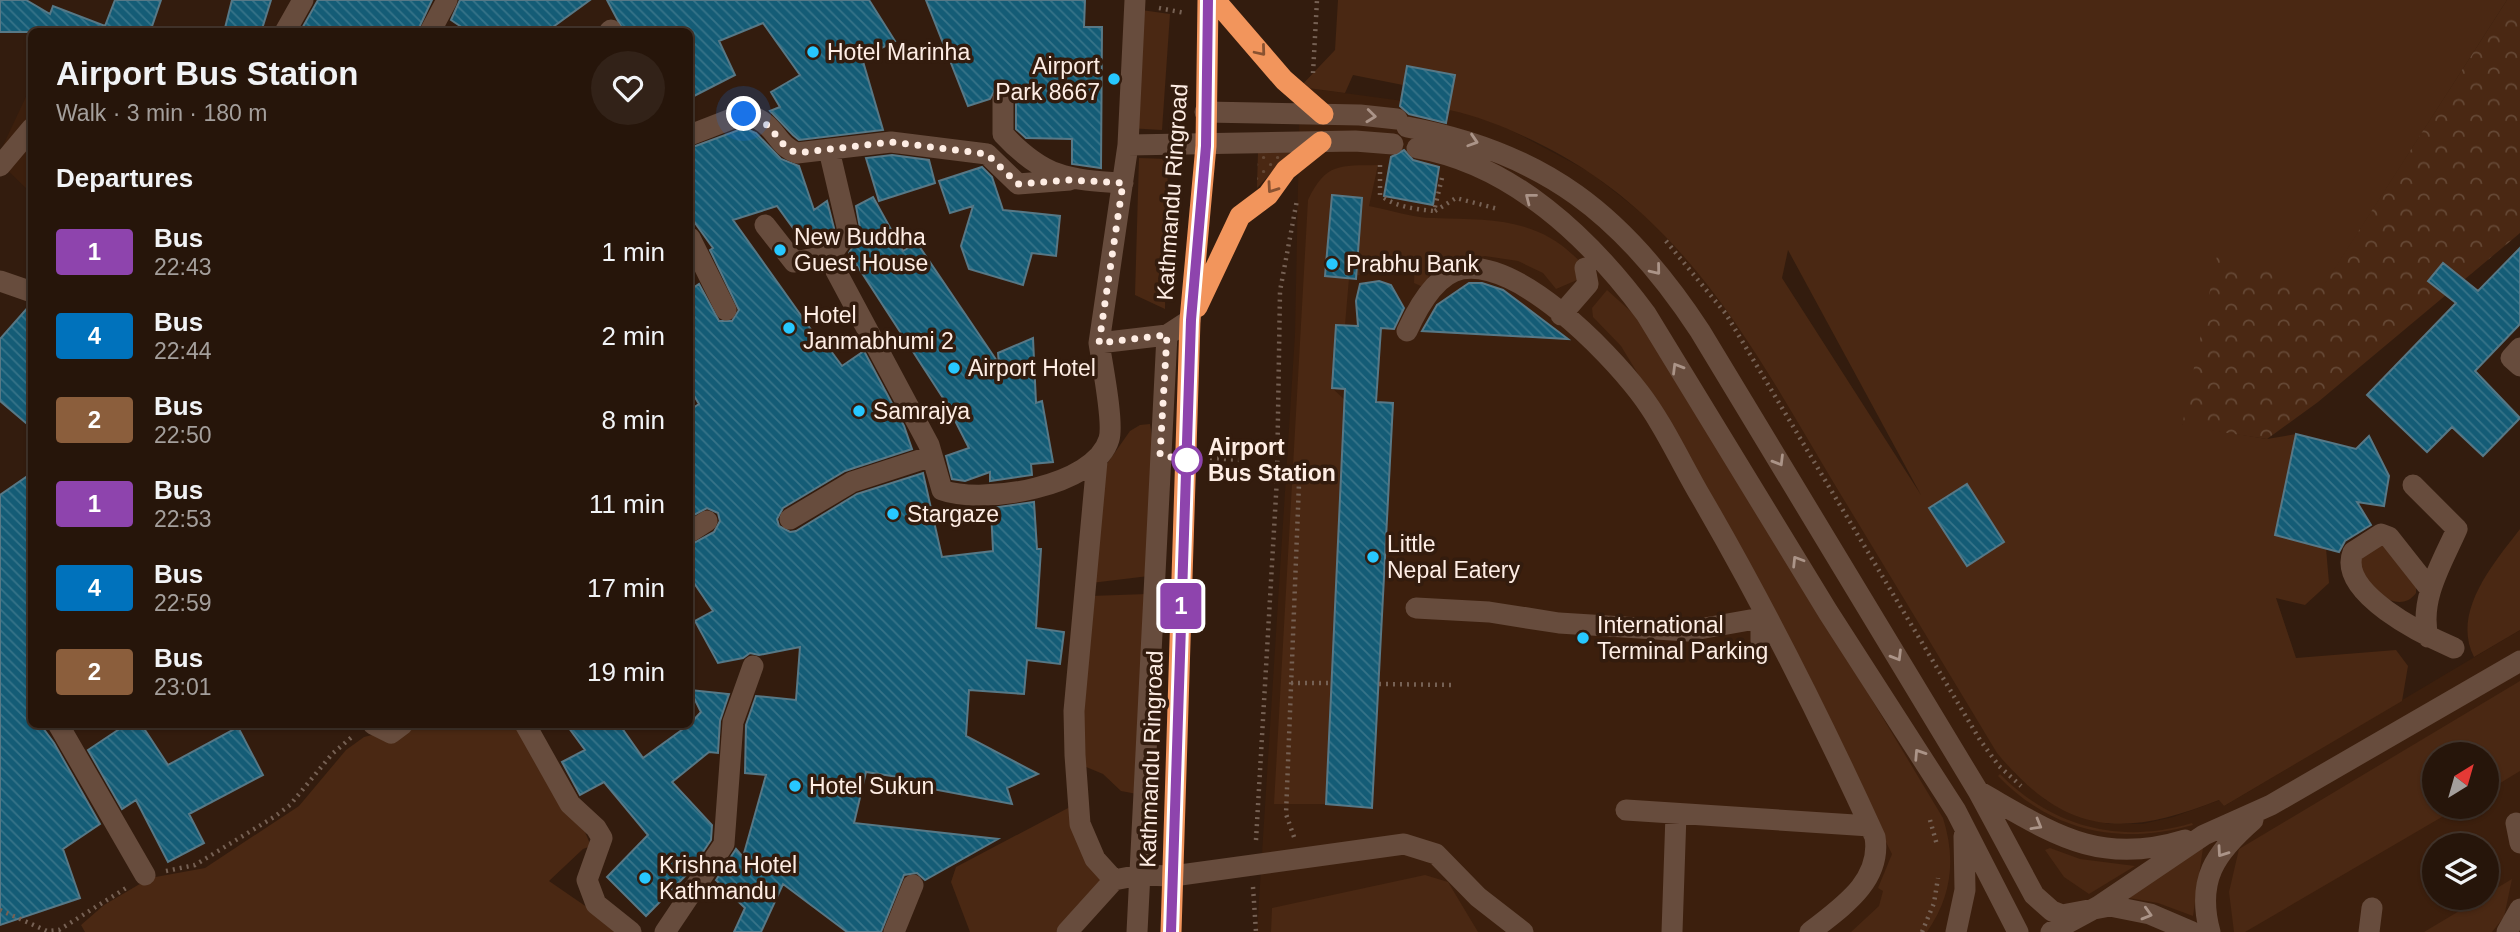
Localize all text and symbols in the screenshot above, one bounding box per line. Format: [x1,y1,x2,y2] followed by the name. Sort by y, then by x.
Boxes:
[827,39,970,65] place label: Hotel Marinha
[1253,42,1265,55] one-way arrow
[805,44,821,60] marker: Hotel Marinha
[591,51,665,125] button: heart
[995,53,1101,105] place label: Airport Park 8667
[56,55,359,92] text: Airport Bus Station
[1106,71,1122,87] marker: Airport Park 8667
[1151,83,1193,301] street label: Kathmandu Ringroad
[726,96,761,131] your location
[56,100,267,126] text: Walk · 3 min · 180 m
[1366,108,1377,123] one-way arrow
[1466,133,1479,147] one-way arrow
[56,163,193,193] text: Departures
[1268,180,1280,193] one-way arrow
[1525,194,1537,207] one-way arrow
[154,223,203,253] text: Bus
[794,224,928,276] place label: New Buddha Guest House
[601,237,665,267] text: 1 min
[88,238,101,265] text: 1
[772,242,788,258] marker: New Buddha Guest House
[1346,251,1479,277] place label: Prabhu Bank
[154,254,212,280] text: 22:43
[1324,256,1340,272] marker: Prabhu Bank
[1648,263,1661,275] one-way arrow
[803,302,954,354] place label: Hotel Janmabhumi 2
[154,307,203,337] text: Bus
[781,320,797,336] marker: Hotel Janmabhumi 2
[601,321,665,351] text: 2 min
[88,322,101,349] text: 4
[154,338,212,364] text: 22:44
[968,355,1096,381] place label: Airport Hotel
[946,360,962,376] marker: Airport Hotel
[1673,362,1686,375] one-way arrow
[154,391,203,421] text: Bus
[873,398,970,424] place label: Samrajya
[851,403,867,419] marker: Samrajya
[601,405,665,435] text: 8 min
[88,406,101,433] text: 2
[154,422,212,448] text: 22:50
[1208,434,1336,486] place label: Airport Bus Station
[1172,445,1202,475] marker: Airport Bus Station
[1771,454,1784,467] one-way arrow
[154,475,203,505] text: Bus
[589,489,665,519] text: 11 min
[88,490,101,517] text: 1
[907,501,999,527] place label: Stargaze
[154,506,212,532] text: 22:53
[885,506,901,522] marker: Stargaze
[1387,531,1520,583] place label: Little Nepal Eatery
[1365,549,1381,565] marker: Little Nepal Eatery
[1792,556,1805,569] one-way arrow
[154,559,203,589] text: Bus
[587,573,665,603] text: 17 min
[88,574,101,601] text: 4
[1158,583,1204,629] line badge: 1
[154,590,212,616] text: 22:59
[1174,592,1188,619] text: 1
[1597,612,1768,664] place label: International Terminal Parking
[1575,630,1591,646] marker: International Terminal Parking
[154,643,203,673] text: Bus
[1889,649,1902,662] one-way arrow
[1134,650,1168,868] street label: Kathmandu Ringroad
[587,657,665,687] text: 19 min
[88,658,101,685] text: 2
[154,674,212,700] text: 23:01
[2422,742,2499,819] north arrow
[2422,742,2499,910] map controls
[1914,748,1927,761] one-way arrow
[809,773,934,799] place label: Hotel Sukun
[787,778,803,794] marker: Hotel Sukun
[2030,817,2043,830] one-way arrow
[2422,833,2499,910] button: layers
[2218,844,2230,857] one-way arrow
[659,852,797,904] place label: Krishna Hotel Kathmandu
[637,870,653,886] marker: Krishna Hotel Kathmandu
[2141,905,2153,920] one-way arrow

